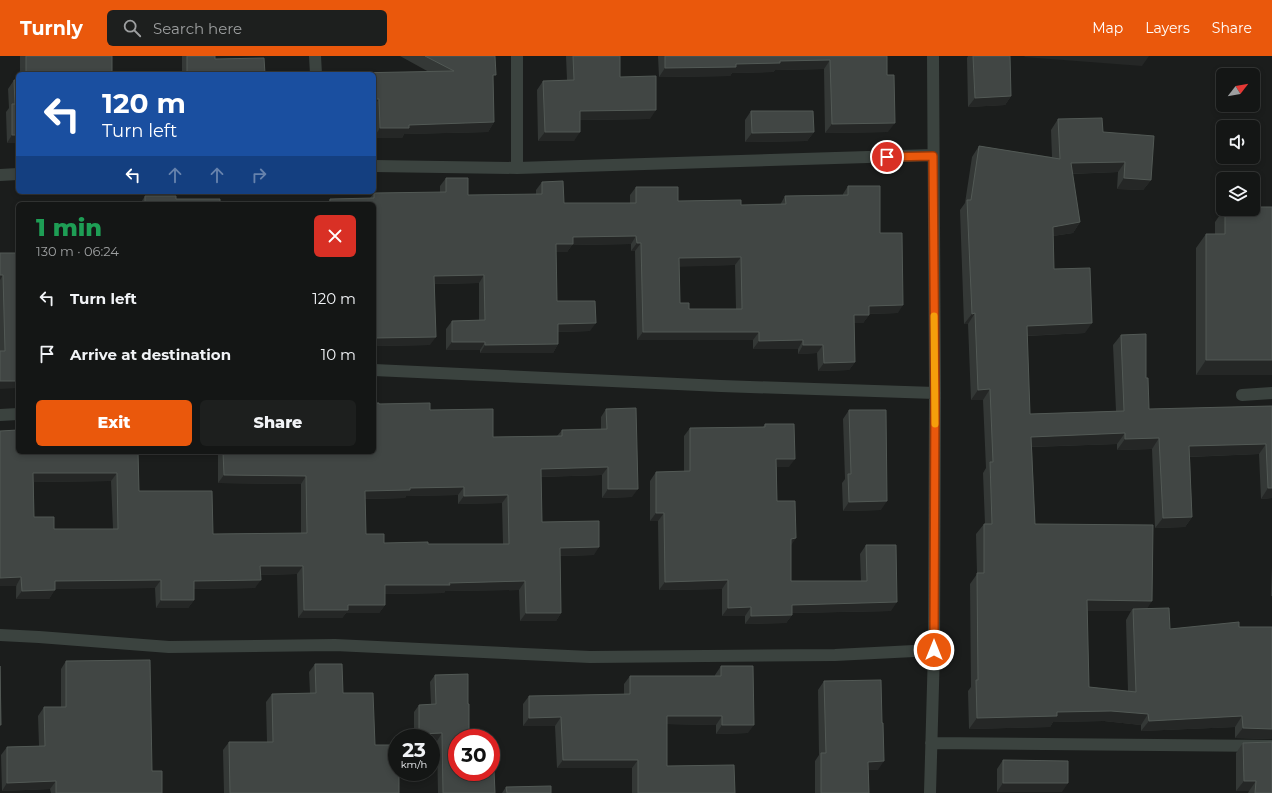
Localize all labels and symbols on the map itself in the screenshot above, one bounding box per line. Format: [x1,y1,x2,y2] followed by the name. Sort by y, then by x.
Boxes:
[1216,68,1260,112] north arrow
[870,140,904,174] pin
[913,629,955,671] position arrow
[448,729,500,781] speed limit sign: 30

